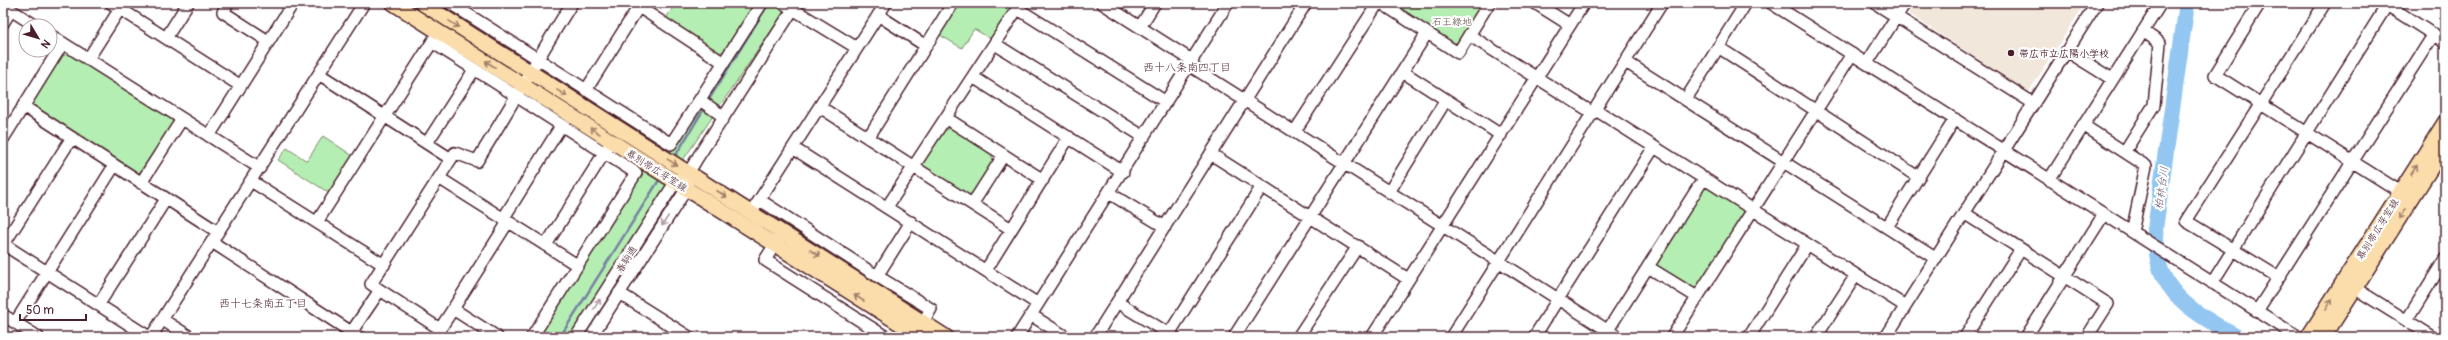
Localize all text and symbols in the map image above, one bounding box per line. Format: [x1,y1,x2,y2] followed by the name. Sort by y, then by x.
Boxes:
[1432,16,1472,28] park label: 石王緑地
[18,18,58,58] north arrow
[448,20,459,28] one-way arrow
[38,37,53,51] text: N
[2006,48,2016,58] marker: 帯広市立広陽小学校
[2019,48,2109,60] place label: 帯広市立広陽小学校
[485,60,496,68] one-way arrow
[1143,61,1231,74] district label: 西十八条南四丁目
[556,89,568,97] one-way arrow
[589,126,601,134] one-way arrow
[624,147,689,194] street label: 幕別帯広芽室線
[666,158,677,166] one-way arrow
[2152,165,2171,211] water label: 柏林台川
[2409,165,2418,176] one-way arrow
[716,190,728,198] one-way arrow
[2354,197,2401,262] street label: 幕別帯広芽室線
[2397,209,2406,220] one-way arrow
[661,215,669,226] one-way arrow
[614,244,640,275] street label: 春駒通
[809,250,821,258] one-way arrow
[853,293,865,301] one-way arrow
[20,296,86,322] scale bar
[219,297,307,310] district label: 西十七条南五丁目
[594,298,602,310] one-way arrow
[2326,298,2334,310] one-way arrow
[26,303,54,318] text: 50 m

